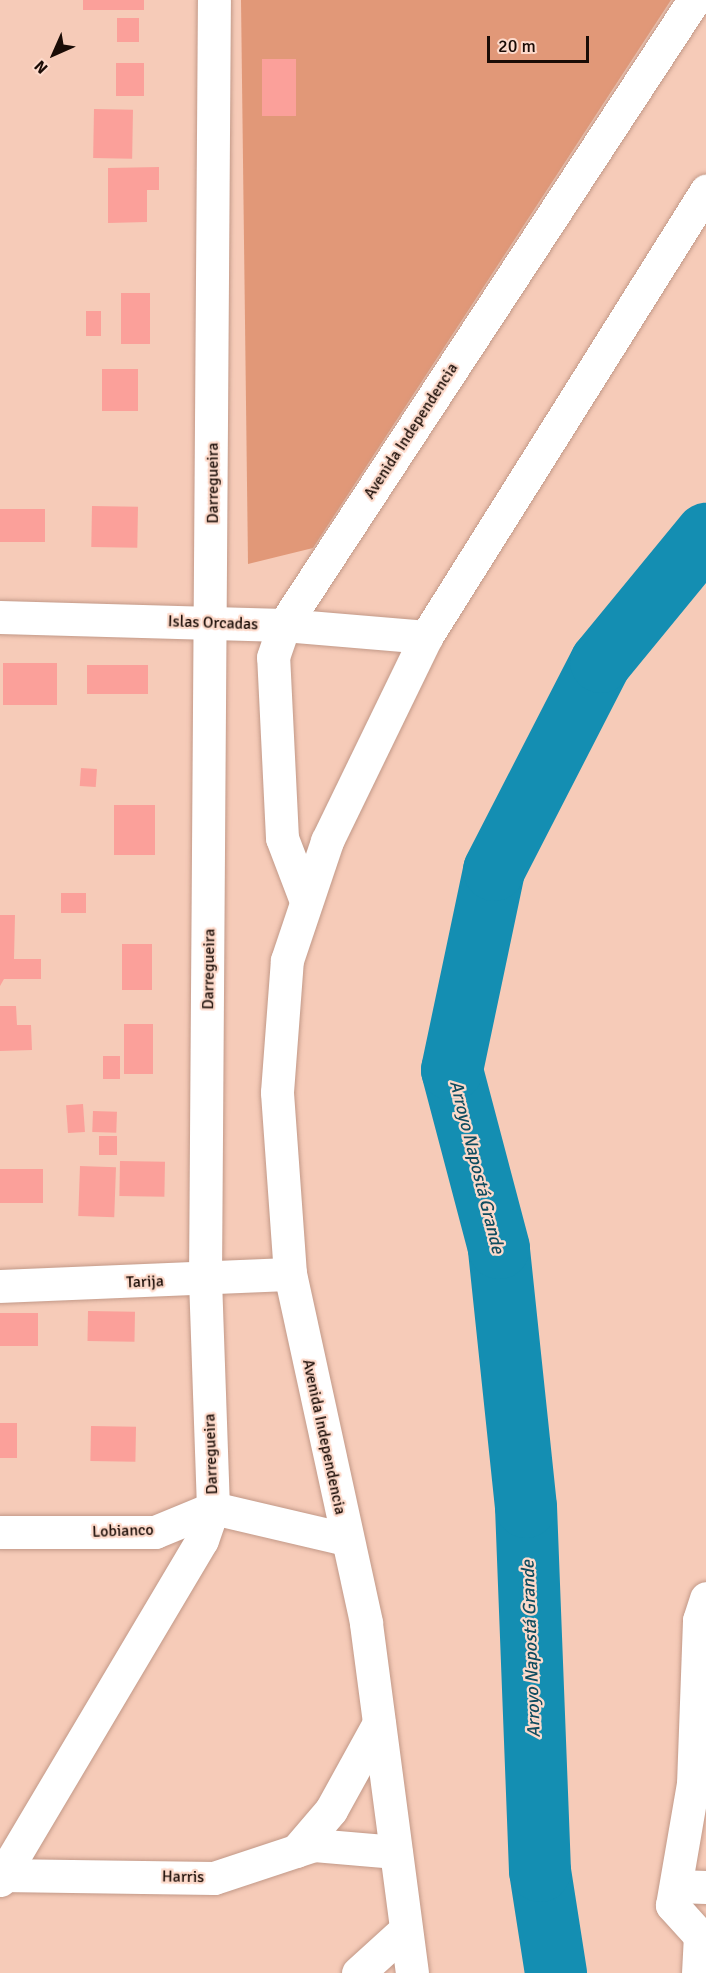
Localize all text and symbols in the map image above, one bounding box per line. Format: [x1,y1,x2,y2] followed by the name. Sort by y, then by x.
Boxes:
[24,24,84,84] north arrow
[490,24,592,62] scale bar
[498,35,536,57] text: 20 m
[30,56,52,78] text: N
[360,359,462,503] street label: Avenida Independencia
[203,442,223,524] street label: Darregueira
[168,612,258,634] street label: Islas Orcadas
[199,928,219,1010] street label: Darregueira
[445,1078,509,1256] water label: Arroyo Napostá Grande
[126,1272,164,1292] street label: Tarija
[298,1358,350,1516] street label: Avenida Independencia
[200,1413,222,1495] street label: Darregueira
[92,1520,154,1542] street label: Lobianco
[517,1560,545,1738] water label: Arroyo Napostá Grande
[162,1867,204,1887] street label: Harris

